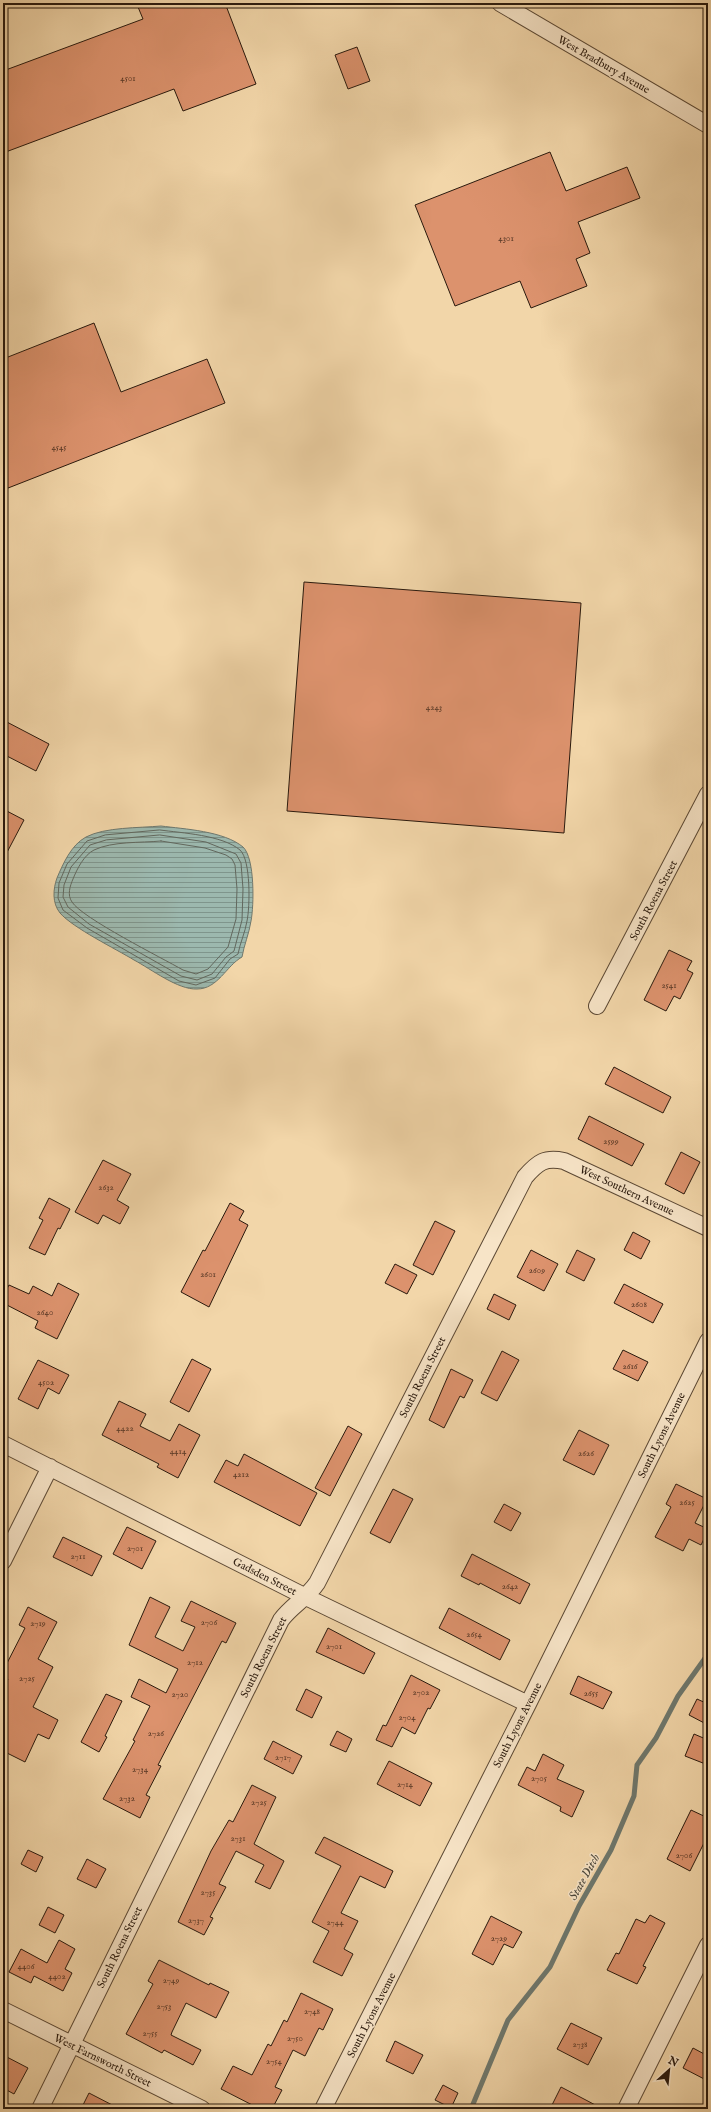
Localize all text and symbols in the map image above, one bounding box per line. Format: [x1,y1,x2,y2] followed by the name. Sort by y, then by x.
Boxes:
[555,33,652,97] street label: West Bradbury Avenue
[120,73,136,84] house number: 4501
[498,233,514,244] house number: 4301
[51,442,67,453] house number: 4545
[426,702,442,713] house number: 4243
[627,858,681,943] street label: South Roena Street
[661,980,677,991] house number: 2541
[603,1136,619,1147] house number: 2599
[577,1163,676,1219] street label: West Southern Avenue
[98,1182,114,1193] house number: 2632
[529,1265,545,1276] house number: 2609
[200,1269,216,1280] house number: 2601
[631,1299,647,1310] house number: 2608
[37,1307,53,1318] house number: 2640
[396,1334,449,1420] street label: South Roena Street
[622,1361,638,1372] house number: 2616
[38,1377,54,1388] house number: 4502
[635,1390,689,1481] street label: South Lyons Avenue
[116,1423,134,1434] house number: 4422
[170,1446,187,1457] house number: 4414
[578,1448,594,1459] house number: 2626
[233,1469,249,1480] house number: 4212
[679,1497,695,1508] house number: 2625
[127,1543,143,1554] house number: 2701
[70,1551,86,1562] house number: 2711
[230,1555,299,1599] street label: Gadsden Street
[502,1581,518,1592] house number: 2642
[237,1614,290,1700] street label: South Roena Street
[201,1617,217,1628] house number: 2706
[30,1618,46,1629] house number: 2719
[466,1629,482,1640] house number: 2654
[326,1641,342,1652] house number: 2701
[187,1657,203,1668] house number: 2712
[19,1673,36,1684] house number: 2725
[490,1681,545,1770] street label: South Lyons Avenue
[413,1687,429,1698] house number: 2702
[584,1688,599,1699] house number: 2655
[172,1689,188,1700] house number: 2720
[398,1712,416,1723] house number: 2704
[148,1728,164,1739] house number: 2726
[275,1752,291,1763] house number: 2717
[132,1764,149,1775] house number: 2734
[531,1773,548,1784] house number: 2705
[397,1779,414,1790] house number: 2714
[119,1793,135,1804] house number: 2732
[251,1797,268,1808] house number: 2725
[230,1833,246,1844] house number: 2731
[676,1850,692,1861] house number: 2706
[566,1852,603,1903] water label: State Ditch
[201,1887,216,1898] house number: 2735
[94,1904,146,1990] street label: South Roena Street
[188,1915,204,1926] house number: 2737
[326,1917,344,1928] house number: 2744
[491,1933,507,1944] house number: 2729
[17,1961,35,1972] house number: 4406
[48,1971,66,1982] house number: 4402
[344,1971,399,2060] street label: South Lyons Avenue
[163,1975,179,1986] house number: 2749
[157,2001,171,2012] house number: 2753
[304,2006,321,2017] house number: 2748
[143,2028,158,2039] house number: 2755
[51,2031,154,2091] street label: West Farnsworth Street
[287,2033,303,2044] house number: 2750
[572,2039,588,2050] house number: 2738
[649,2050,689,2090] north arrow
[665,2053,681,2071] text: N
[266,2056,283,2067] house number: 2754

